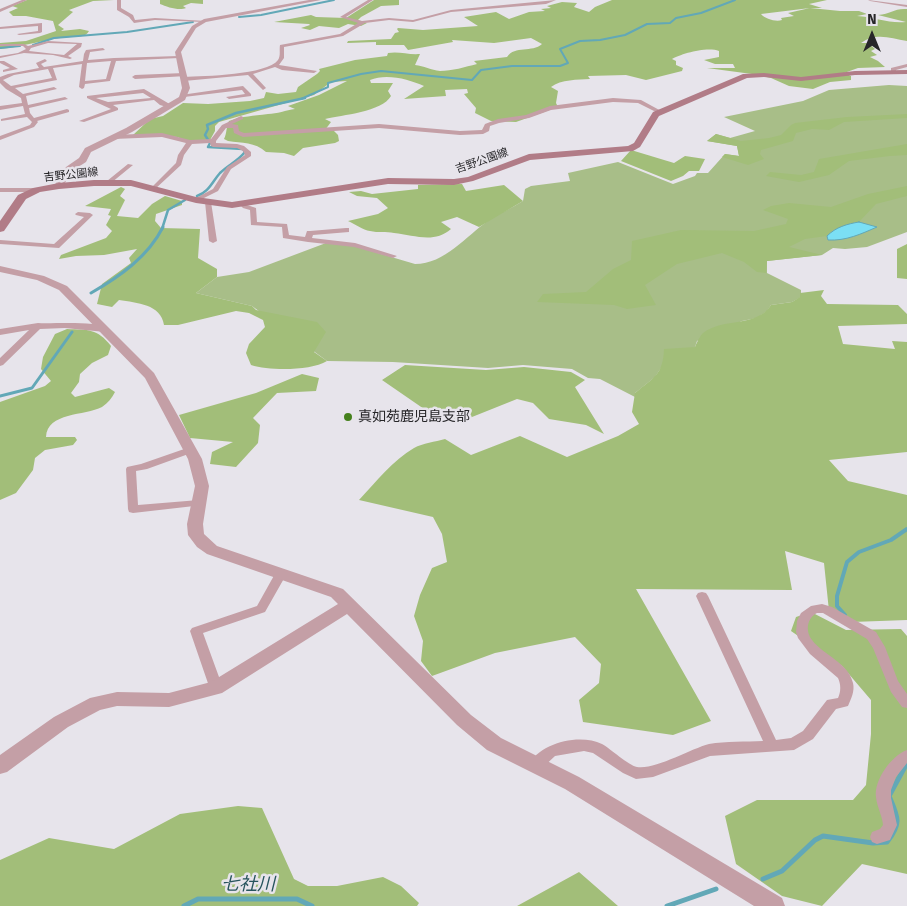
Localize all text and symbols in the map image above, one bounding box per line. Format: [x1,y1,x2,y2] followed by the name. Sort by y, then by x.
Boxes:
[847,10,897,60] north arrow
[867,11,877,28] text: N
[454,146,510,176] street label: 吉野公園線
[43,166,99,184] street label: 吉野公園線
[358,409,470,425] place label: 真如苑鹿児島支部
[342,411,354,423] marker: 真如苑鹿児島支部
[221,874,275,896] water label: 七社川

